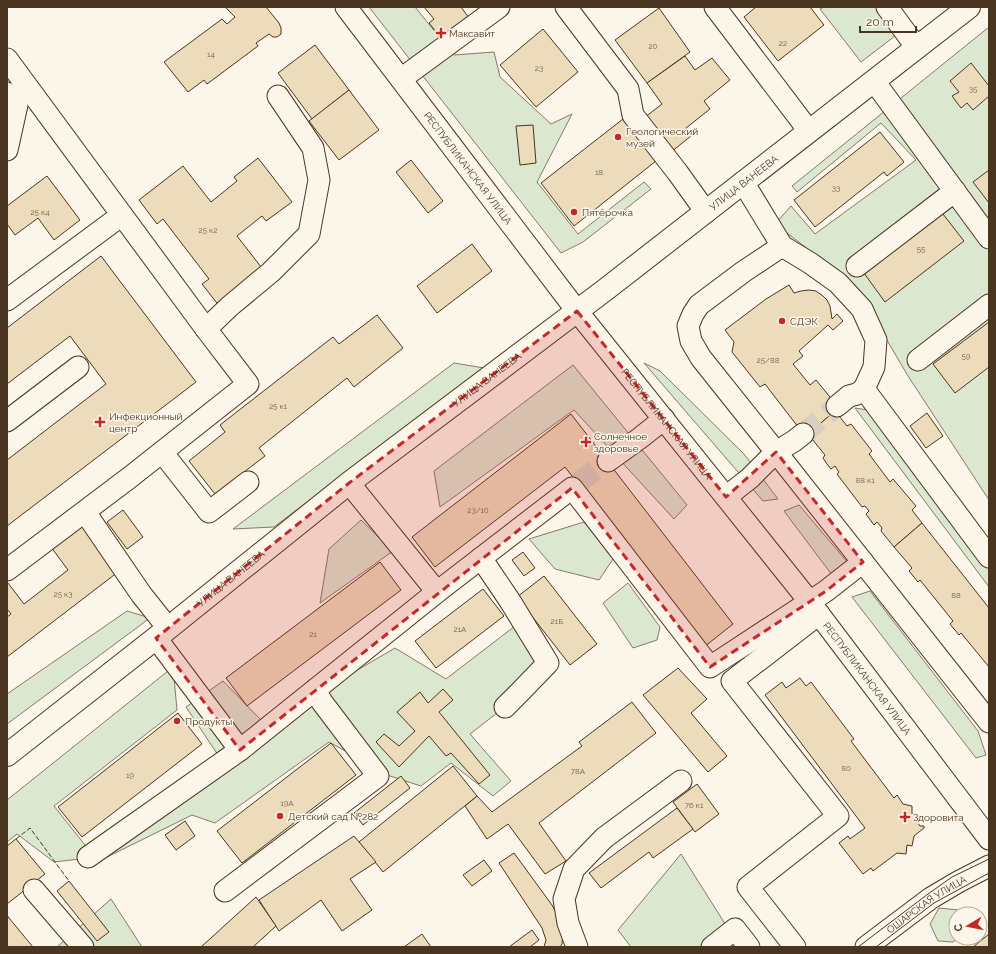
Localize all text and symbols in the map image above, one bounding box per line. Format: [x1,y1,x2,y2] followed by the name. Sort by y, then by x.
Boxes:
[860,8,916,34] scale bar
[866,15,894,29] text: 20 m
[436,28,446,38] marker: Максавит
[449,28,495,39] place label: Максавит
[779,38,787,48] house number: 22
[648,41,658,51] house number: 20
[207,49,216,59] house number: 14
[535,63,543,73] house number: 23
[969,84,978,94] house number: 35
[422,109,515,226] street label: РЕСПУБЛИКАНСКАЯ УЛИЦА
[626,126,698,149] place label: Геологический музей
[613,132,623,142] marker: Геологический музей
[707,152,780,212] street label: УЛИЦА ВАНЕЕВА
[595,167,603,177] house number: 18
[832,183,840,193] house number: 33
[30,207,50,217] house number: 25 к4
[569,207,579,217] marker: Пятёрочка
[582,207,633,218] place label: Пятёрочка
[199,225,217,235] house number: 25 к2
[917,244,926,254] house number: 55
[777,316,787,326] marker: СДЭК
[790,316,818,327] place label: СДЭК
[450,350,523,409] street label: УЛИЦА ВАНЕЕВА
[961,351,971,361] house number: 59
[757,355,780,365] house number: 25/88
[620,366,715,481] street label: РЕСПУБЛИКАНСКАЯ УЛИЦА
[269,401,288,411] house number: 25 к1
[109,411,183,434] place label: Инфекционный центр
[94,416,106,428] marker: Инфекционный центр
[594,431,647,454] place label: Солнечное здоровье
[581,437,591,447] marker: Солнечное здоровье
[855,475,875,485] house number: 88 к1
[467,505,489,515] house number: 23/10
[194,548,267,609] street label: УЛИЦА ВАНЕЕВА
[54,589,73,599] house number: 25 к3
[951,590,961,600] house number: 88
[551,616,563,626] house number: 21Б
[821,620,914,737] street label: РЕСПУБЛИКАНСКАЯ УЛИЦА
[454,624,467,634] house number: 21А
[309,629,317,639] house number: 21
[172,716,182,726] marker: Продукты
[185,716,232,727] place label: Продукты
[841,763,851,773] house number: 80
[571,766,586,776] house number: 78А
[126,770,134,780] house number: 19
[280,798,294,808] house number: 19А
[685,800,704,810] house number: 76 к1
[275,811,285,821] marker: Детский сад №282
[288,811,378,822] place label: Детский сад №282
[900,812,910,822] marker: Здоровита
[913,812,964,823] place label: Здоровита
[884,874,968,936] street label: ОШАРСКАЯ УЛИЦА
[948,906,988,946] north arrow

